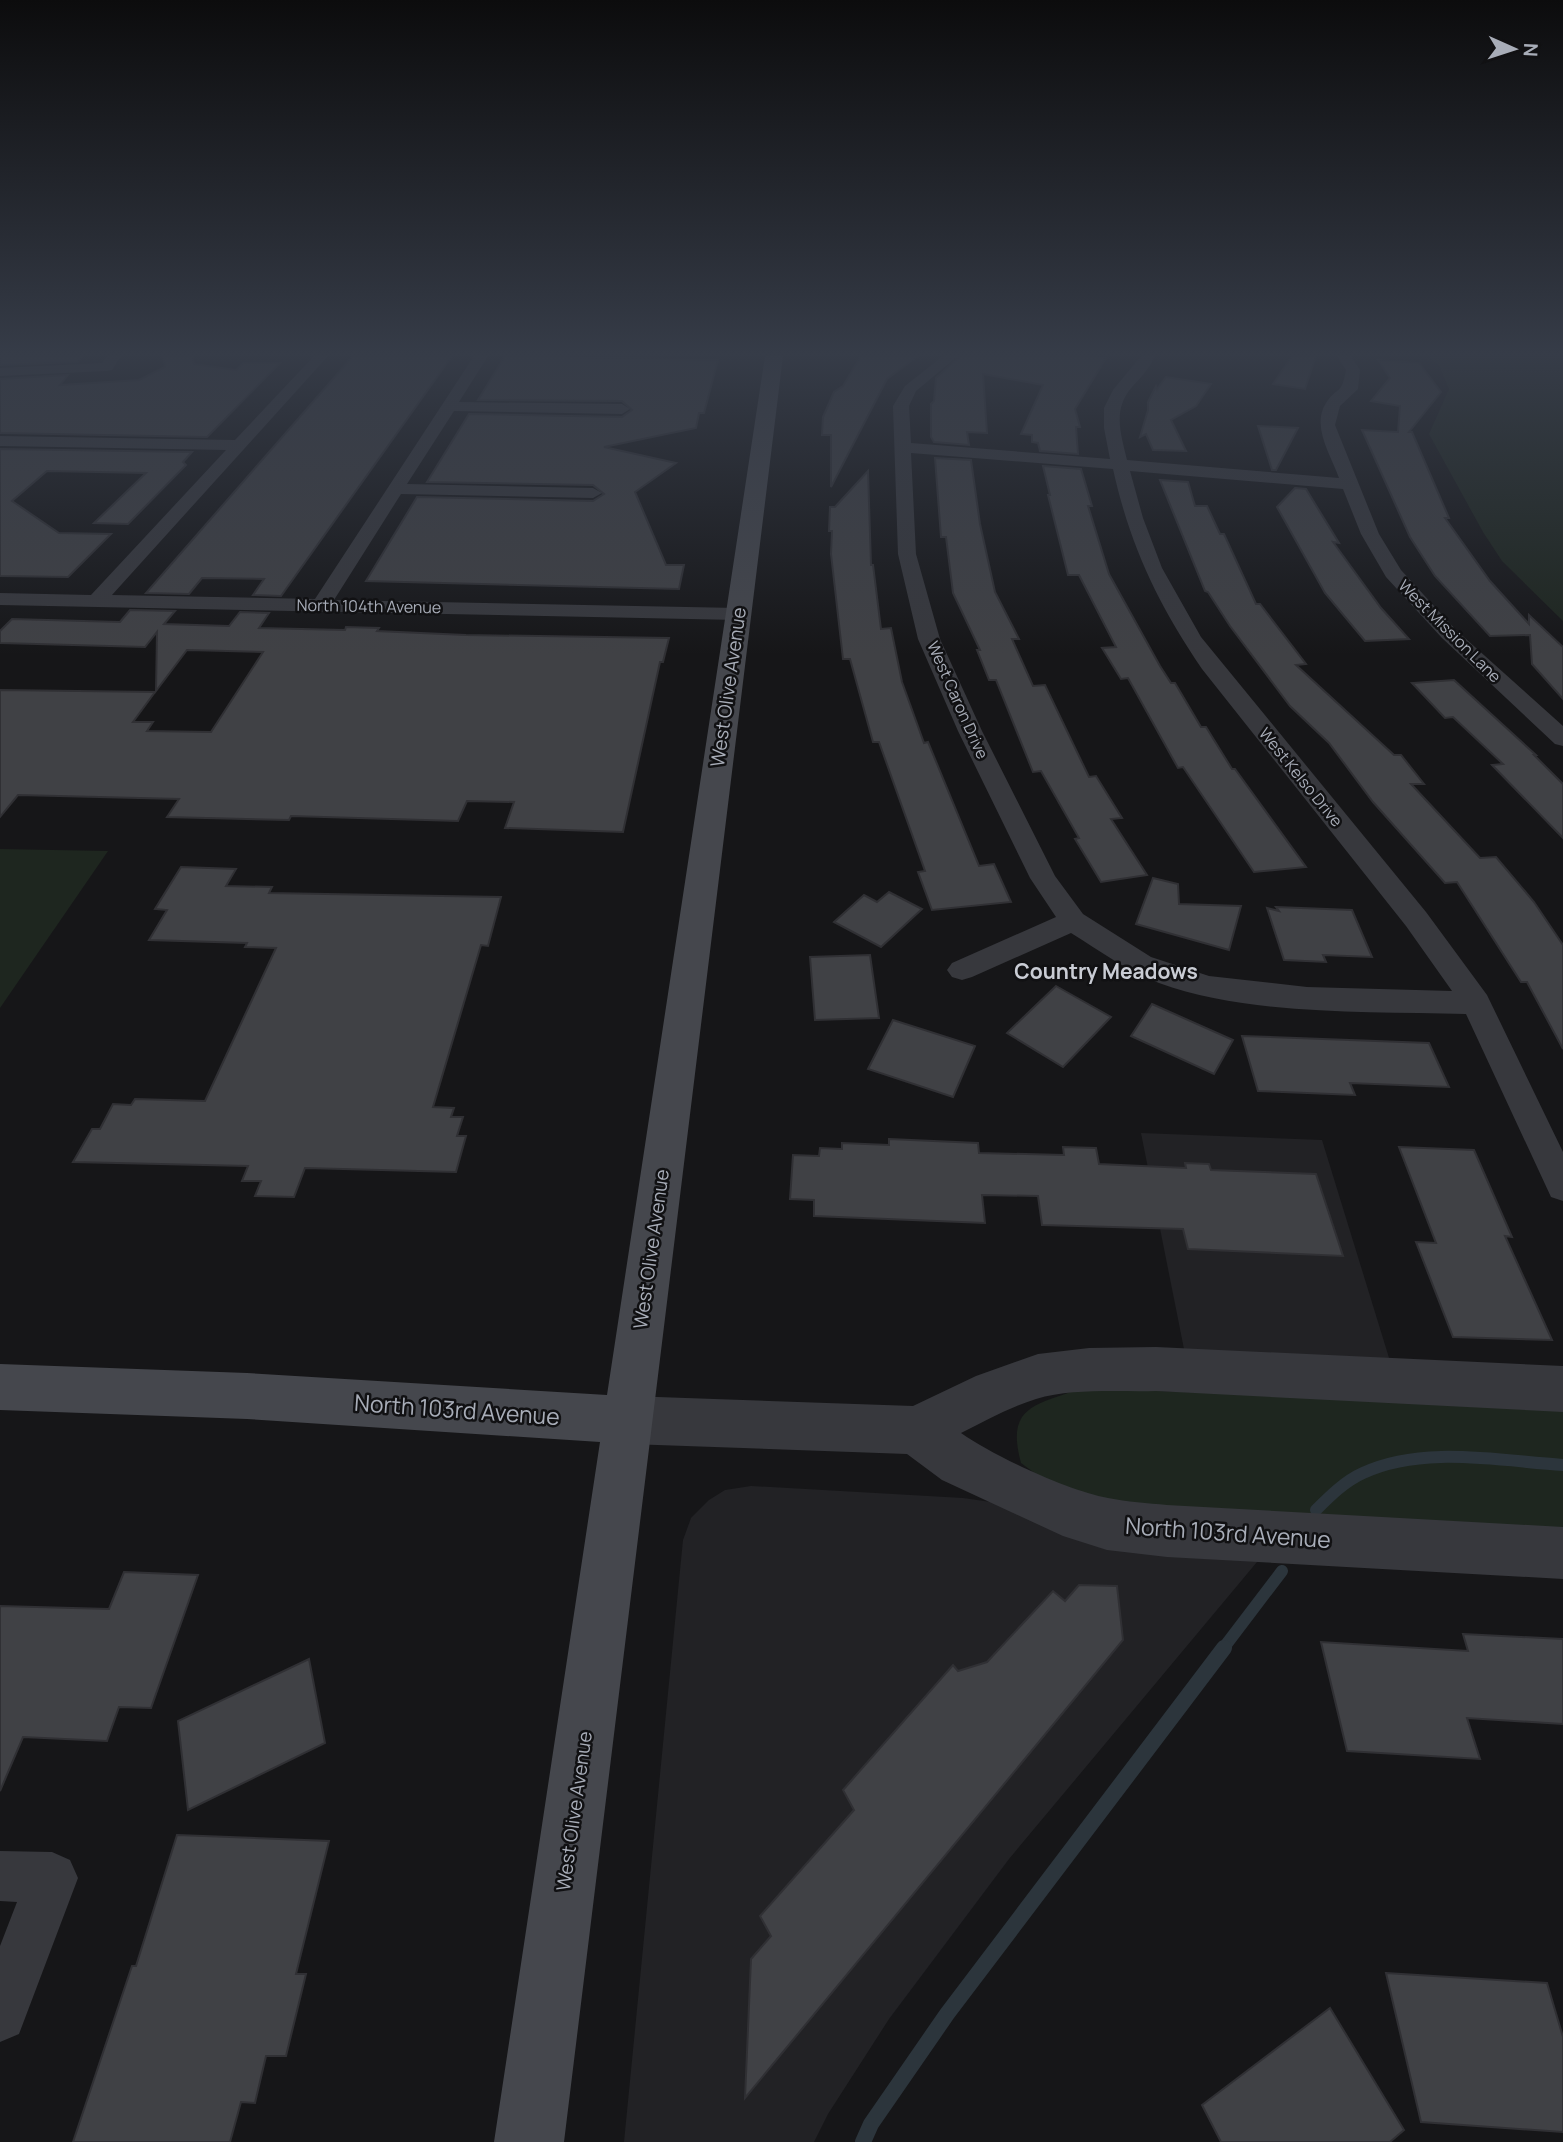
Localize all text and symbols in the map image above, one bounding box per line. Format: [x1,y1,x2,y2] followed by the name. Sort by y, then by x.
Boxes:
[1479,14,1549,84] north arrow
[1518,42,1544,57] text: N
[1394,575,1506,687] street label: West Mission Lane
[297,594,441,618] street label: North 104th Avenue
[704,605,752,769] street label: West Olive Avenue
[922,638,994,762] street label: West Caron Drive
[1254,723,1348,831] street label: West Kelso Drive
[1014,957,1198,985] district label: Country Meadows
[627,1167,675,1331] street label: West Olive Avenue
[353,1386,561,1432] street label: North 103rd Avenue
[1124,1509,1332,1555] street label: North 103rd Avenue
[550,1729,598,1893] street label: West Olive Avenue

